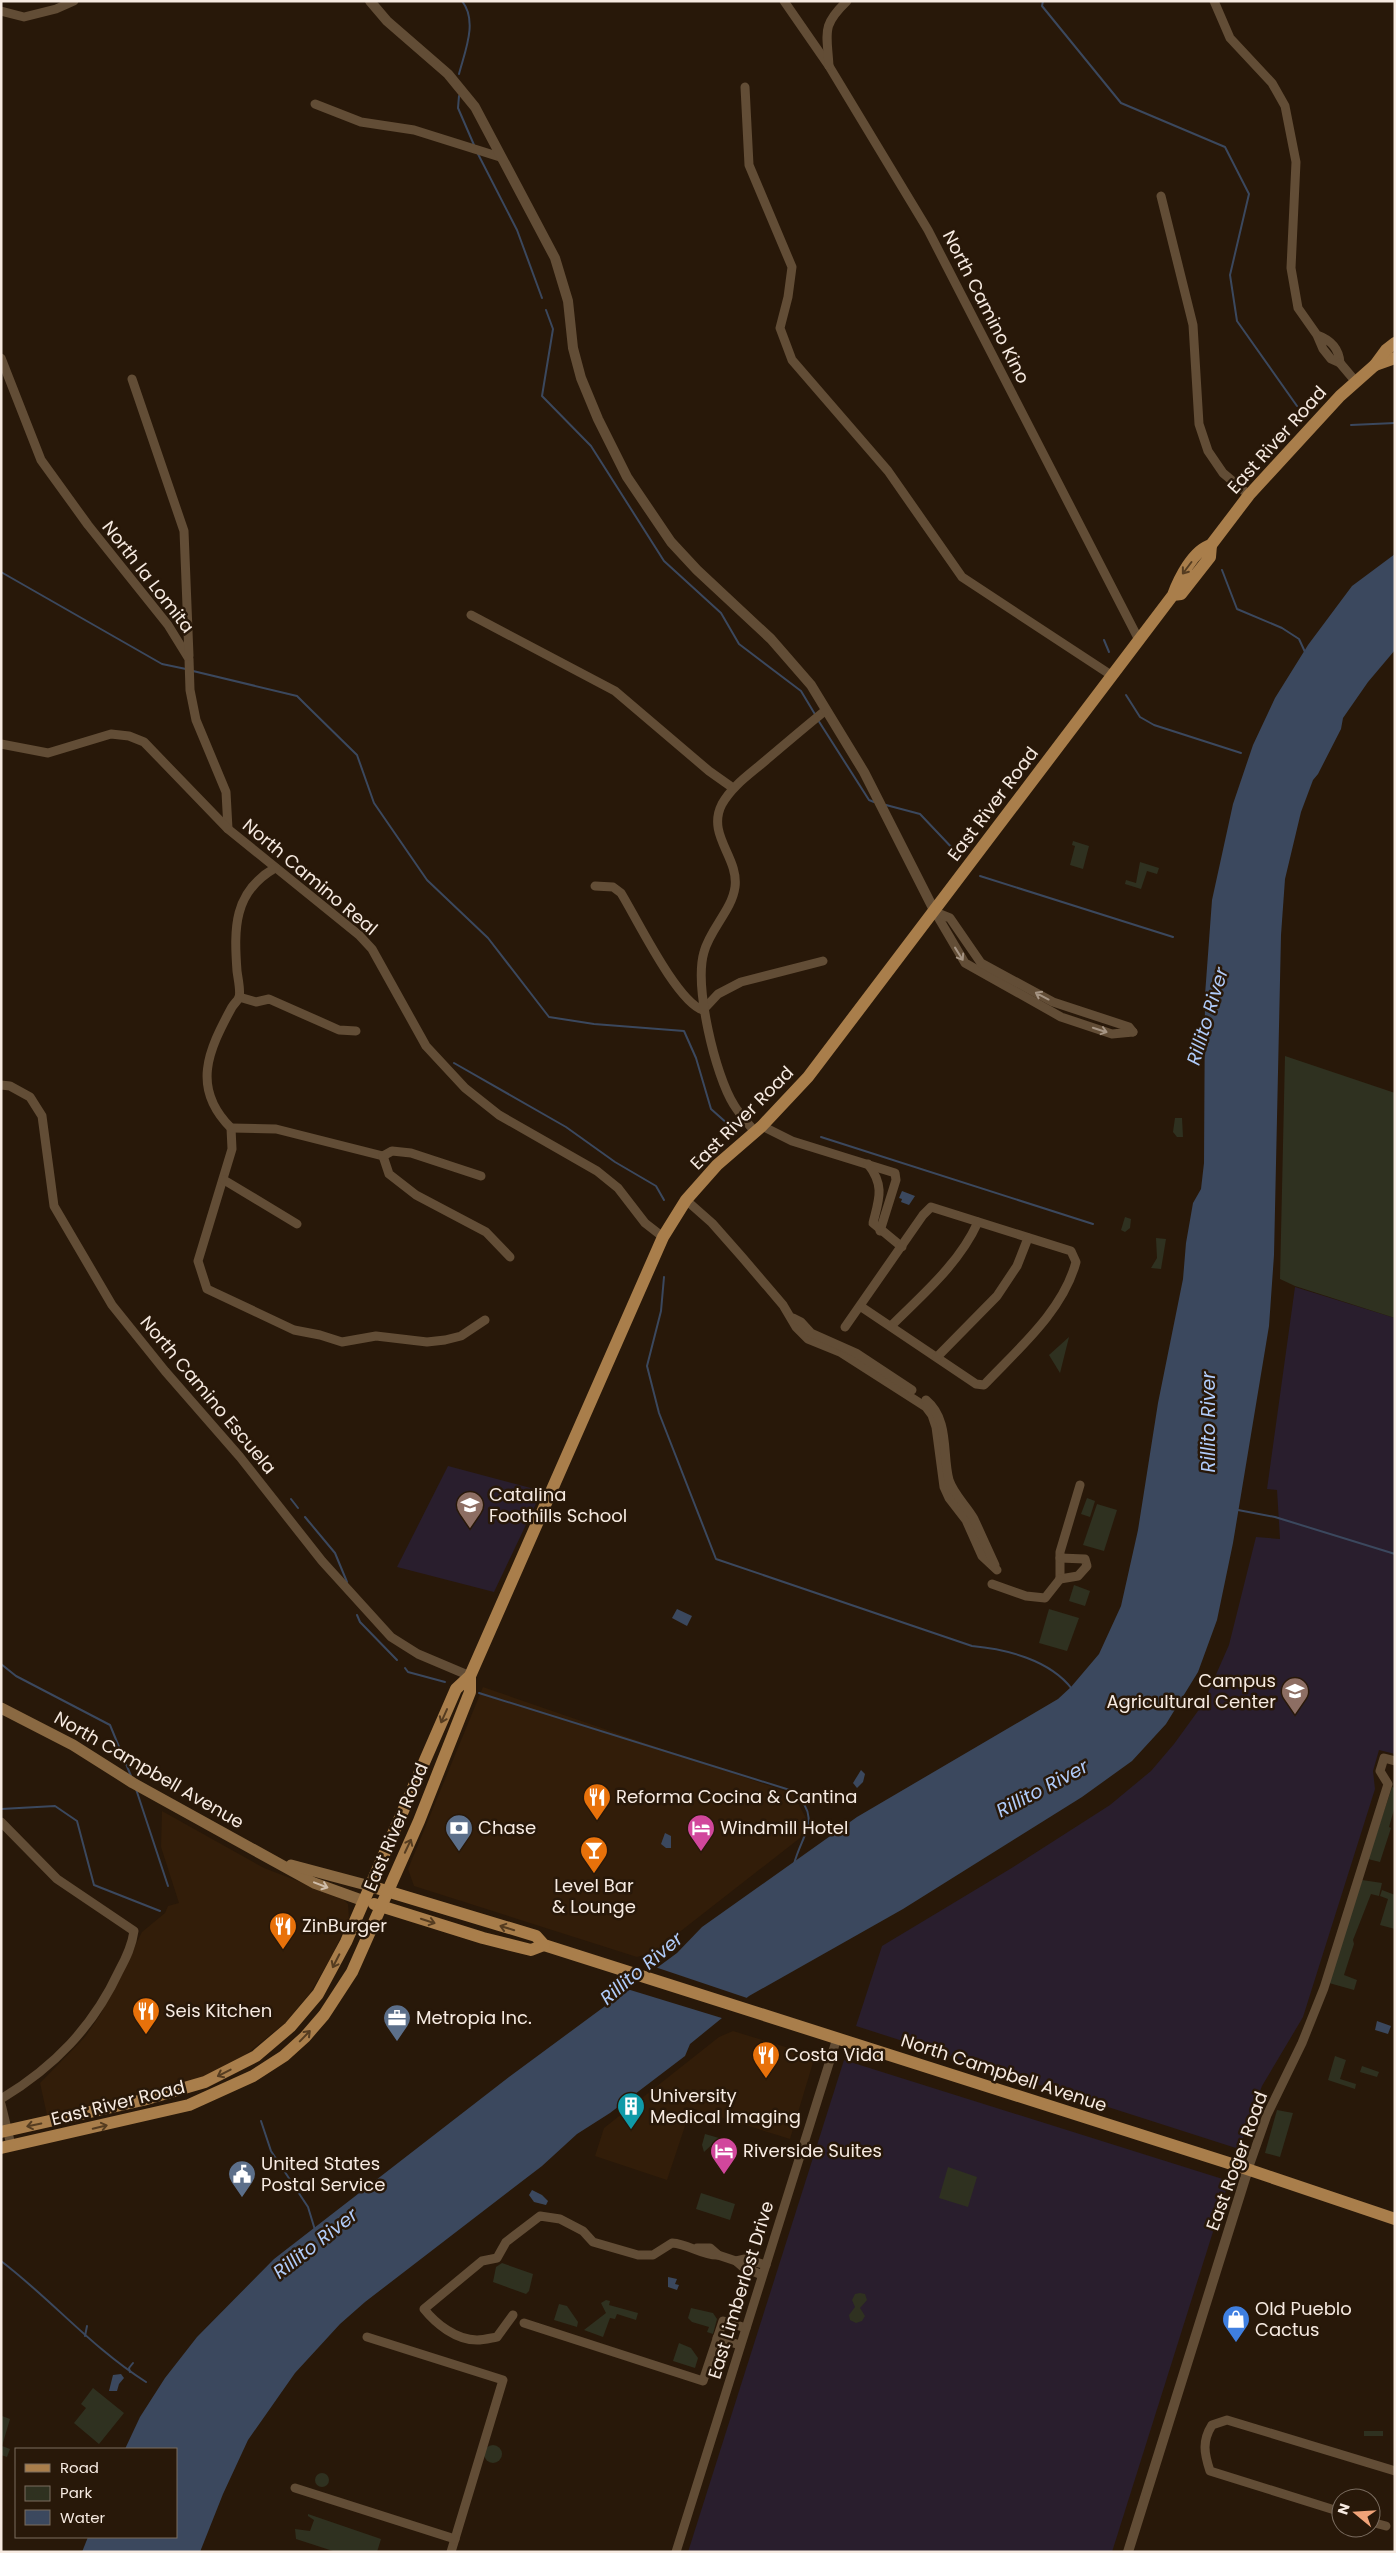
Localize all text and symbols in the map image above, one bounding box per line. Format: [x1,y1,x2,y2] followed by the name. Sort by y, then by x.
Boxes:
[937,226,1036,388] street label: North Camino Kino
[1221,380,1332,499] street label: East River Road
[97,515,200,638] street label: North la Lomita
[1182,561,1193,574] one-way arrow
[941,741,1044,866] street label: East River Road
[237,813,383,941] street label: North Camino Real
[954,946,964,960] one-way arrow
[1180,963,1235,1068] water label: Rillito River
[1035,990,1049,1000] one-way arrow
[1092,1026,1107,1035] one-way arrow
[684,1060,799,1175] street label: East River Road
[135,1310,282,1479] street label: North Camino Escuela
[1195,1371,1222,1472] water label: Rillito River
[489,1482,627,1528] place label: Catalina Foothills School
[455,1490,485,1529] school or university icon: Catalina Foothills School
[1106,1668,1276,1714] place label: Campus Agricultural Center
[1280,1676,1310,1715] school or university icon: Campus Agricultural Center
[50,1705,249,1834] street label: North Campbell Avenue
[439,1708,449,1723] one-way arrow
[991,1752,1094,1824] water label: Rillito River
[357,1759,434,1895] street label: East River Road
[582,1782,612,1821] restaurant icon: Reforma Cocina & Cantina
[616,1784,857,1809] place label: Reforma Cocina & Cantina
[444,1813,474,1852] bank icon: Chase
[686,1813,716,1852] hotel icon: Windmill Hotel
[478,1815,536,1840] place label: Chase
[720,1815,848,1840] place label: Windmill Hotel
[579,1835,609,1874] bar icon: Level Bar & Lounge
[404,1839,413,1854] one-way arrow
[552,1873,636,1919] place label: Level Bar & Lounge
[313,1881,328,1890] one-way arrow
[268,1911,298,1950] restaurant icon: ZinBurger
[302,1913,387,1938] place label: ZinBurger
[420,1917,436,1927] one-way arrow
[500,1922,516,1932] one-way arrow
[594,1925,689,2011] water label: Rillito River
[331,1953,340,1968] one-way arrow
[131,1996,161,2035] restaurant icon: Seis Kitchen
[165,1998,272,2023] place label: Seis Kitchen
[382,2003,412,2042] office icon: Metropia Inc.
[416,2005,532,2030] place label: Metropia Inc.
[898,2027,1110,2118] street label: North Campbell Avenue
[299,2030,311,2042] one-way arrow
[751,2040,781,2079] restaurant icon: Costa Vida
[785,2042,884,2067] place label: Costa Vida
[216,2068,231,2078] one-way arrow
[48,2074,187,2131] street label: East River Road
[650,2083,801,2129] place label: University Medical Imaging
[1200,2088,1273,2234] street label: East Roger Road
[616,2091,646,2130] building icon: University Medical Imaging
[26,2121,42,2130] one-way arrow
[92,2122,108,2131] one-way arrow
[709,2136,739,2175] hotel icon: Riverside Suites
[743,2138,882,2163] place label: Riverside Suites
[261,2151,385,2197] place label: United States Postal Service
[227,2159,257,2198] public building icon: United States Postal Service
[702,2198,779,2382] street label: East Limberlost Drive
[267,2201,364,2285] water label: Rillito River
[1255,2296,1352,2342] place label: Old Pueblo Cactus
[1221,2304,1251,2343] shop icon: Old Pueblo Cactus
[15,2448,178,2538] legend
[60,2457,99,2478] text: Road
[60,2482,92,2503] text: Park
[1331,2488,1381,2538] north arrow
[1332,2501,1355,2517] text: N
[60,2507,106,2528] text: Water

